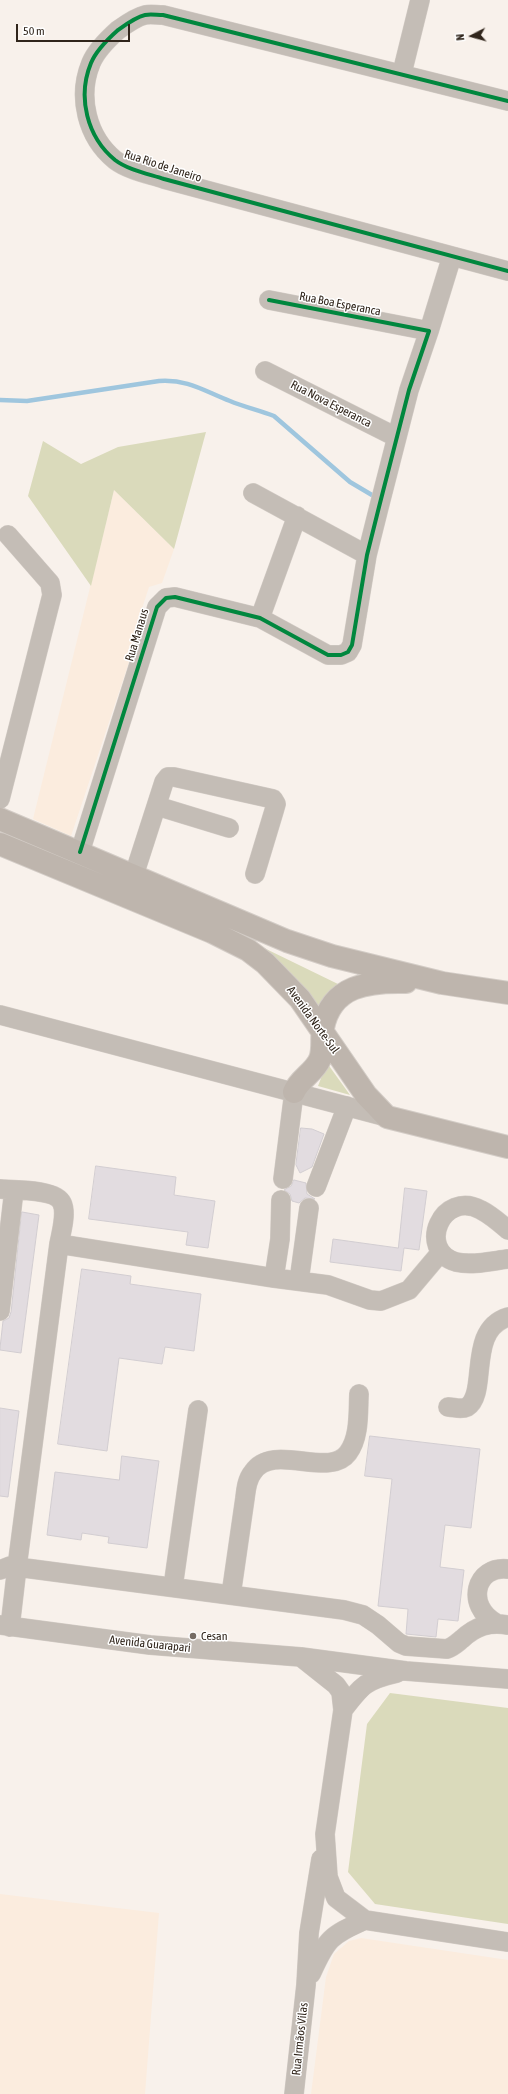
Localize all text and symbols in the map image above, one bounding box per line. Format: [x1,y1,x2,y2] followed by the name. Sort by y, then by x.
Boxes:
[18,16,132,42] scale bar
[452,16,492,56] north arrow
[23,24,45,38] text: 50 m
[454,33,466,41] text: N
[123,147,203,185] street label: Rua Rio de Janeiro
[298,289,382,319] street label: Rua Boa Esperanca
[288,377,374,431] street label: Rua Nova Esperanca
[122,607,152,663] street label: Rua Manaus
[284,984,342,1056] street label: Avenida Norte-Sul
[201,1629,227,1643] place label: Cesan
[188,1631,198,1641] marker: Cesan
[109,1633,191,1655] street label: Avenida Guarapari
[289,2002,311,2076] street label: Rua Irmãos Vilas

